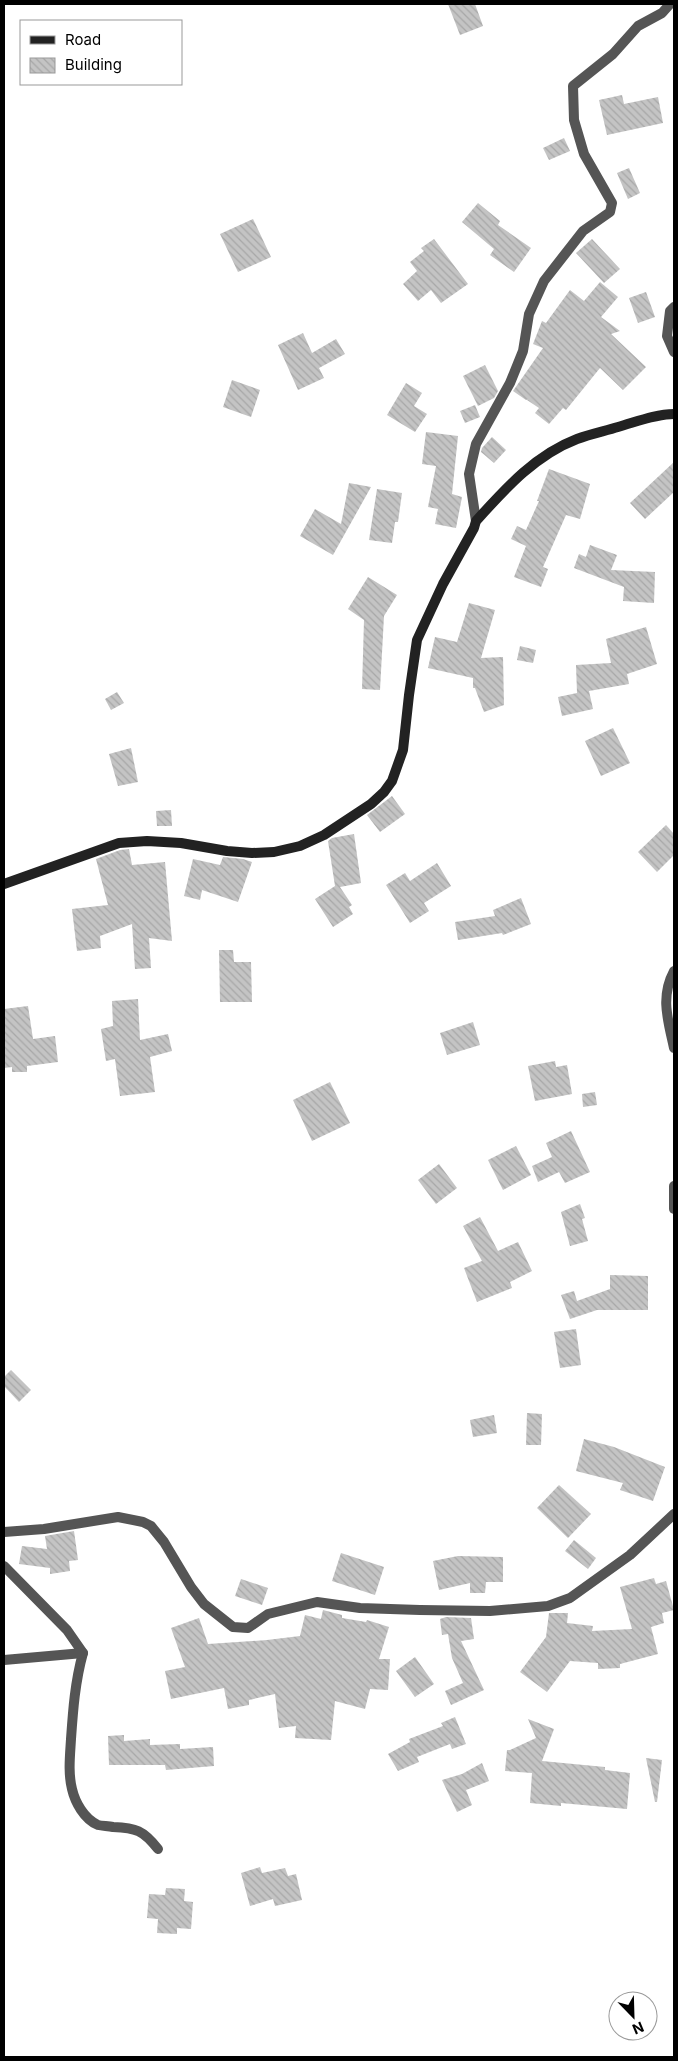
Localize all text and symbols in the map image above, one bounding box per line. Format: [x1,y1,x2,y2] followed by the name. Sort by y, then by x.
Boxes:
[20,20,182,85] legend
[65,30,101,49] text: Road
[65,55,122,74] text: Building
[608,1991,658,2041] north arrow
[630,2019,647,2038] text: N

